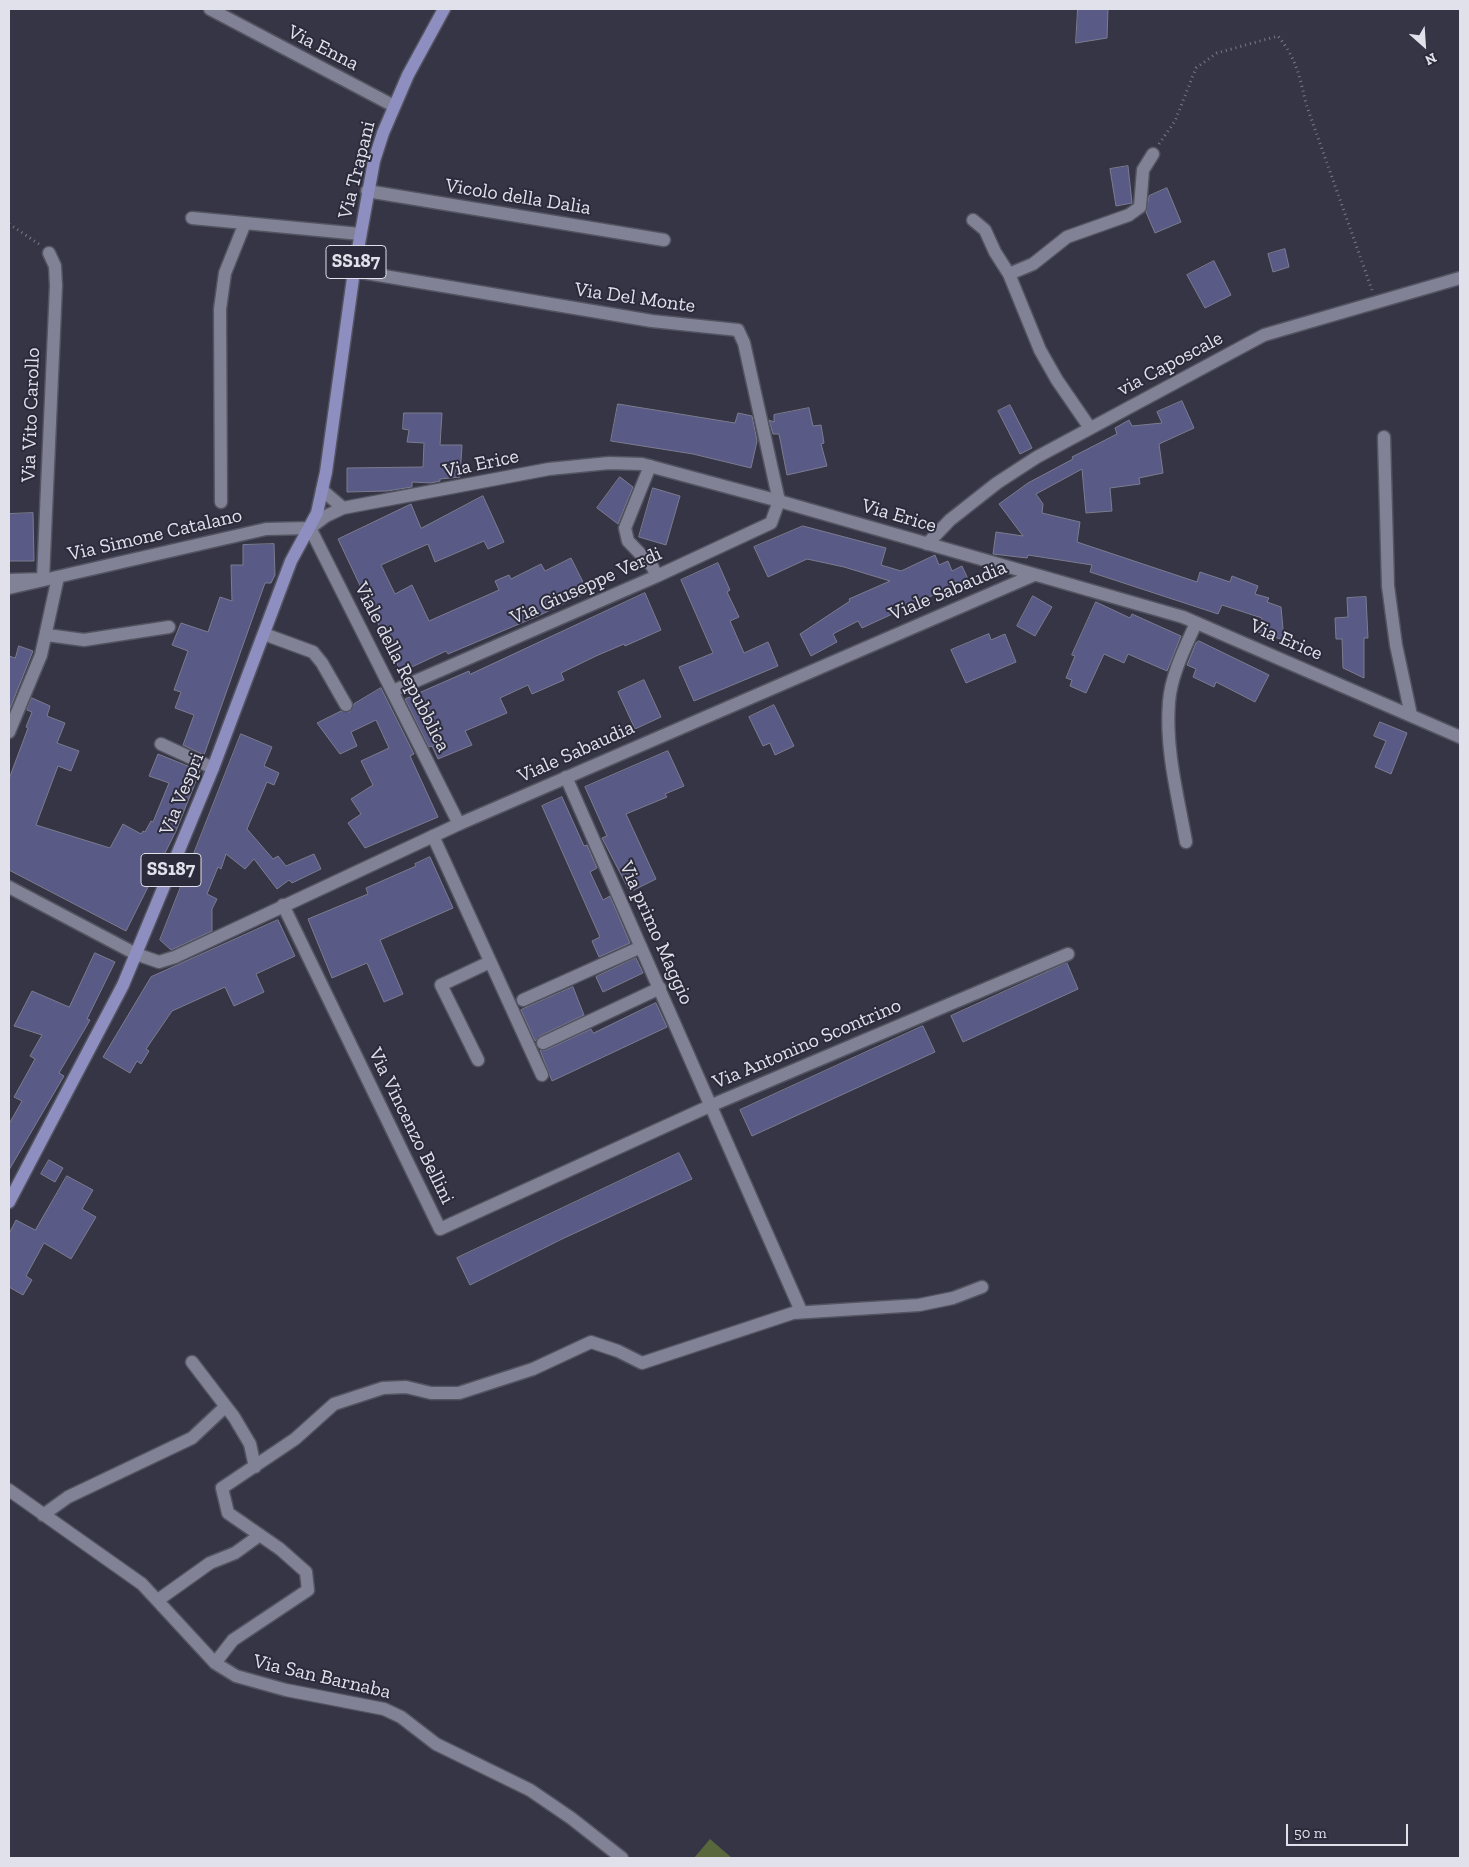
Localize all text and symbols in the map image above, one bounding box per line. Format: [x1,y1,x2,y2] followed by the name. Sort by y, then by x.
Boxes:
[283,20,363,76] street label: Via Enna
[1399,20,1449,70] north arrow
[1422,49,1439,69] text: N
[333,118,381,222] street label: Via Trapani
[443,174,593,220] street label: Vicolo della Dalia
[326,246,386,278] road number: SS187
[573,278,697,318] street label: Via Del Monte
[1113,326,1227,402] street label: via Caposcale
[17,347,45,483] street label: Via Vito Carollo
[441,444,521,484] street label: Via Erice
[859,494,939,538] street label: Via Erice
[66,503,244,567] street label: Via Simone Catalano
[507,542,665,630] street label: Via Giuseppe Verdi
[886,555,1010,627] street label: Viale Sabaudia
[349,578,455,756] street label: Viale della Repubblica
[1246,614,1326,666] street label: Via Erice
[514,716,638,788] street label: Viale Sabaudia
[155,749,209,839] street label: Via Vespri
[141,854,201,886] road number: SS187
[614,858,698,1008] street label: Via primo Maggio
[709,993,905,1095] street label: Via Antonino Scontrino
[363,1044,459,1208] street label: Via Vincenzo Bellini
[251,1650,393,1704] street label: Via San Barnaba
[1289,1814,1412,1846] scale bar
[1294,1824,1327,1842] text: 50 m

